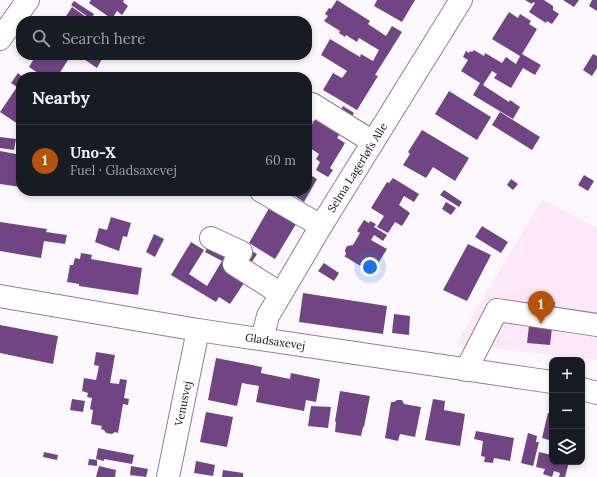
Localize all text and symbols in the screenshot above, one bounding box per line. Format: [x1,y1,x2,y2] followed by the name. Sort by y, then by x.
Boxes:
[16,16,312,60] search box
[30,27,52,49] icon: search
[62,29,145,48] text: Search here
[32,87,90,109] text: Nearby
[324,120,390,215] street label: Selma Lagerløfs Alle
[70,143,116,162] text: Uno-X
[42,152,48,169] text: 1
[265,152,296,169] text: 60 m
[70,162,177,179] text: Fuel · Gladsaxevej
[360,257,380,277] your location
[528,291,554,324] pin: 1
[244,330,306,353] street label: Gladsaxevej
[549,357,585,465] map controls
[549,357,585,393] button: +
[171,380,194,428] street label: Venusvej
[549,393,585,429] button: −
[549,429,585,465] button: layers

